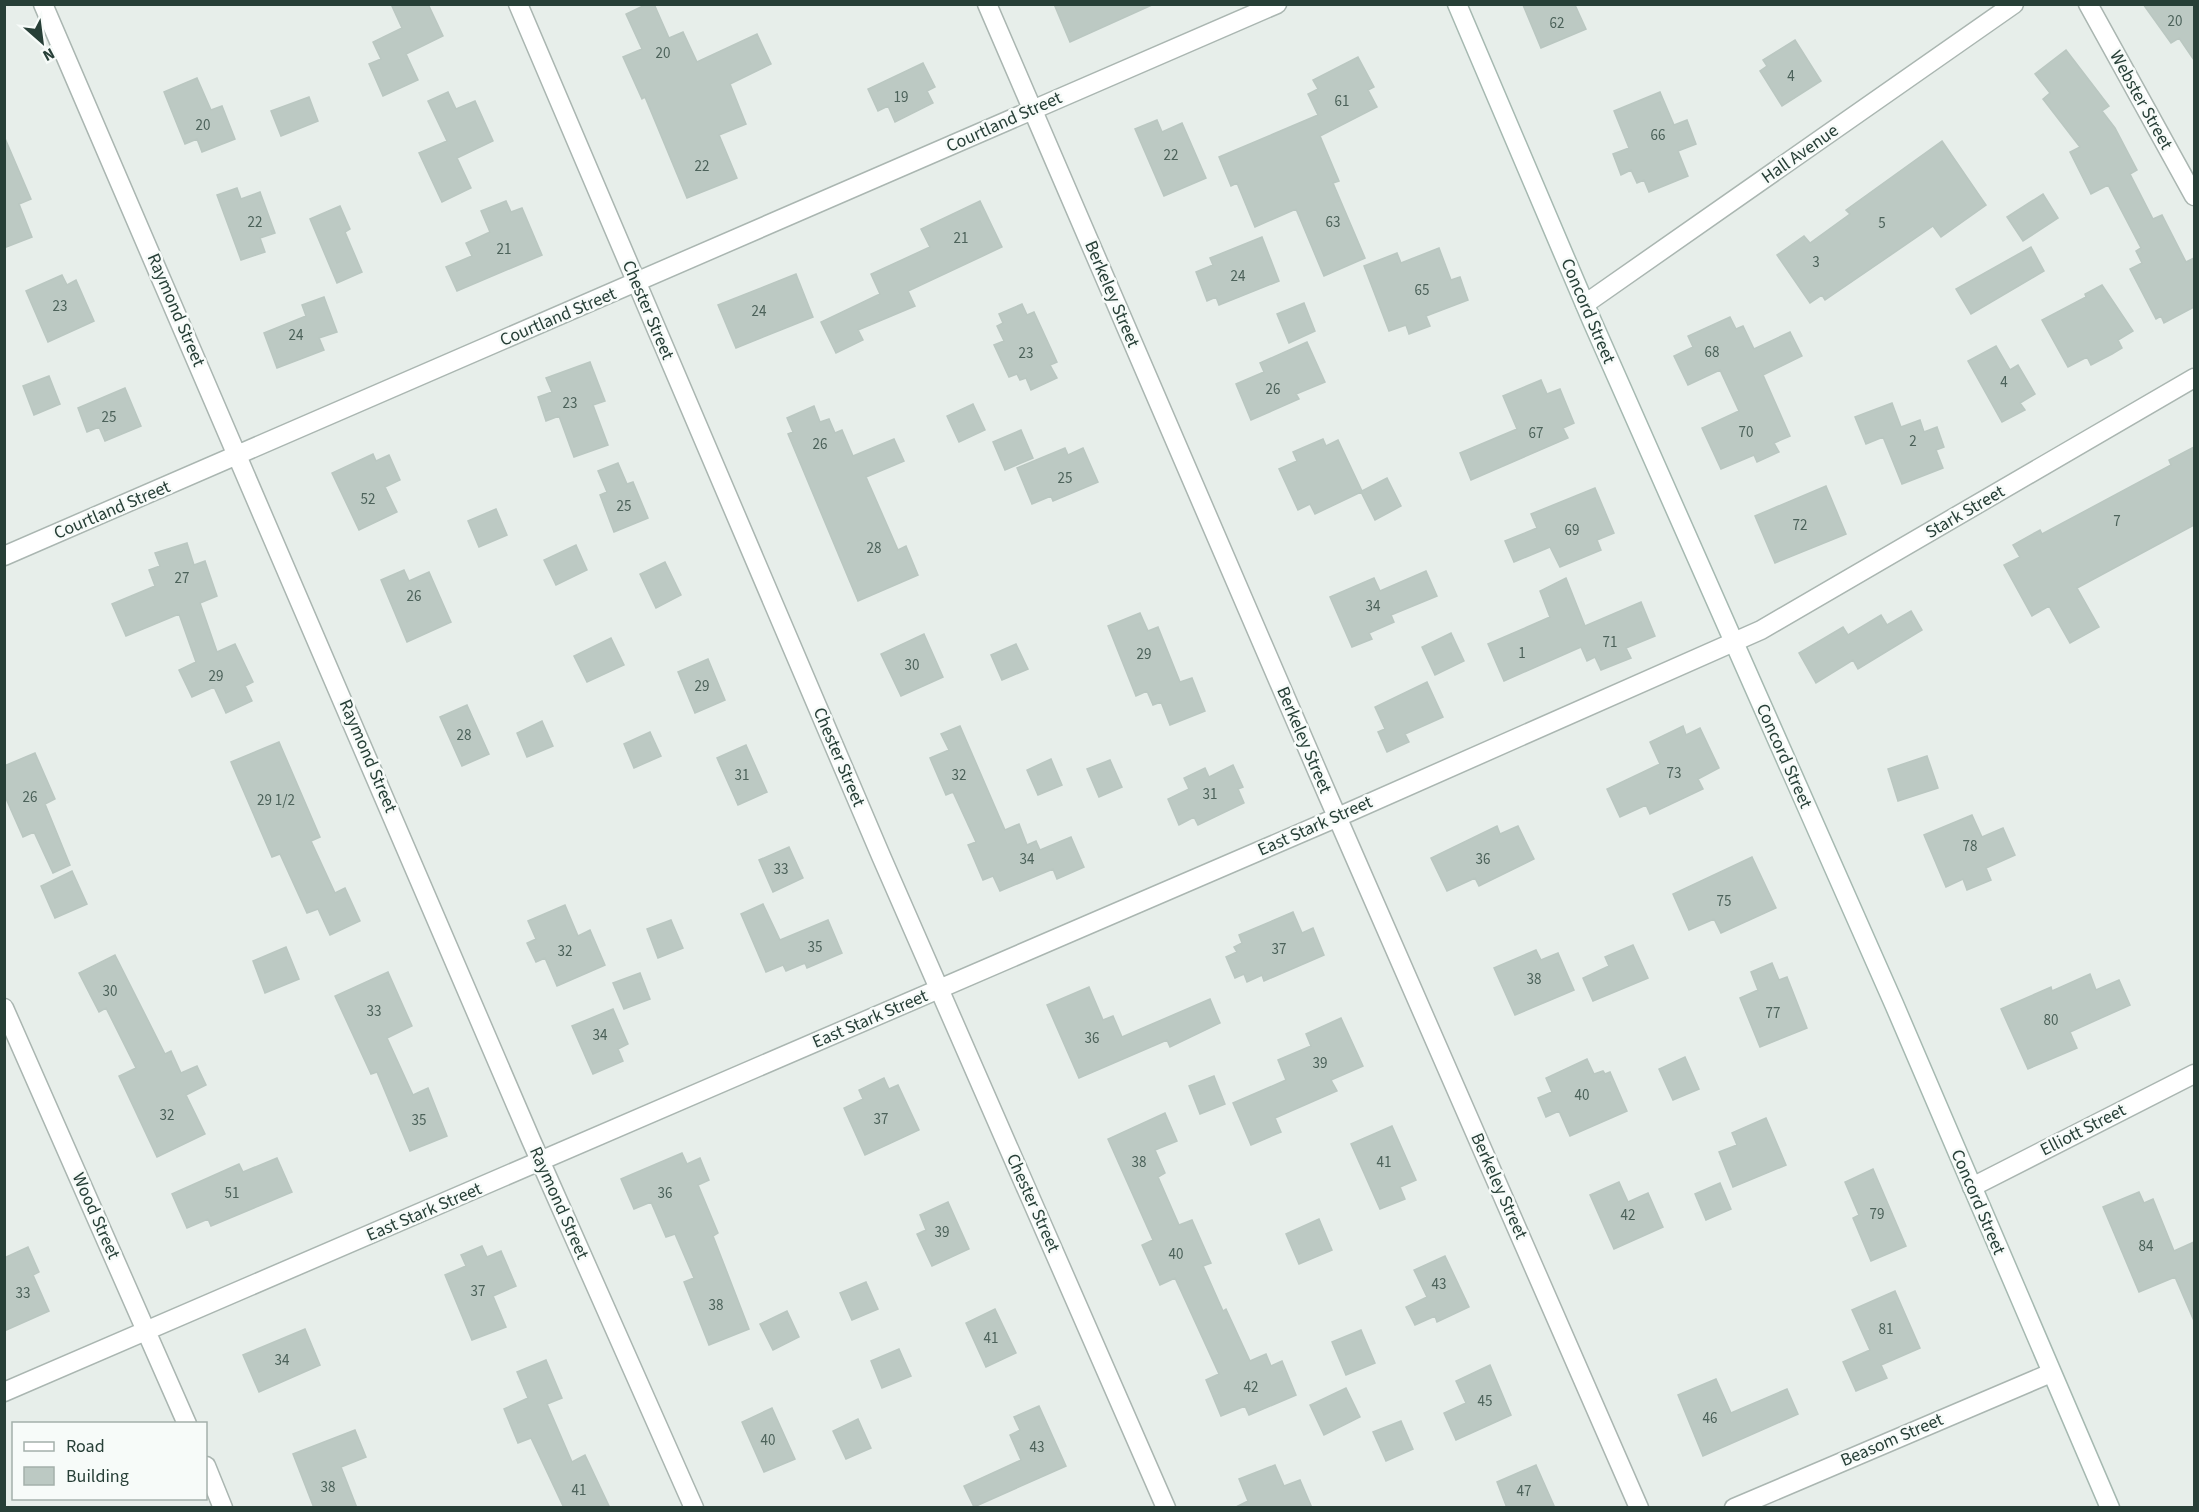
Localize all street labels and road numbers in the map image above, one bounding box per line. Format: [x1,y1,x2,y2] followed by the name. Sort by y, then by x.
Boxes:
[2103,46,2179,154] street label: Webster Street
[942,85,1066,159] street label: Courtland Street
[1756,118,1844,190] street label: Hall Avenue
[1078,237,1146,351] street label: Berkeley Street
[141,249,211,371] street label: Raymond Street
[1555,254,1621,368] street label: Concord Street
[616,256,680,364] street label: Chester Street
[496,281,620,353] street label: Courtland Street
[50,474,174,546] street label: Courtland Street
[1921,479,2009,545] street label: Stark Street
[1270,683,1338,797] street label: Berkeley Street
[333,695,403,817] street label: Raymond Street
[1750,700,1818,812] street label: Concord Street
[807,703,871,811] street label: Chester Street
[1254,790,1376,862] street label: East Stark Street
[808,983,932,1055] street label: East Stark Street
[2036,1098,2130,1162] street label: Elliott Street
[1464,1129,1534,1243] street label: Berkeley Street
[523,1143,595,1263] street label: Raymond Street
[1945,1145,2011,1259] street label: Concord Street
[1000,1150,1066,1256] street label: Chester Street
[66,1169,126,1263] street label: Wood Street
[362,1176,486,1248] street label: East Stark Street
[1837,1407,1947,1473] street label: Beasom Street

